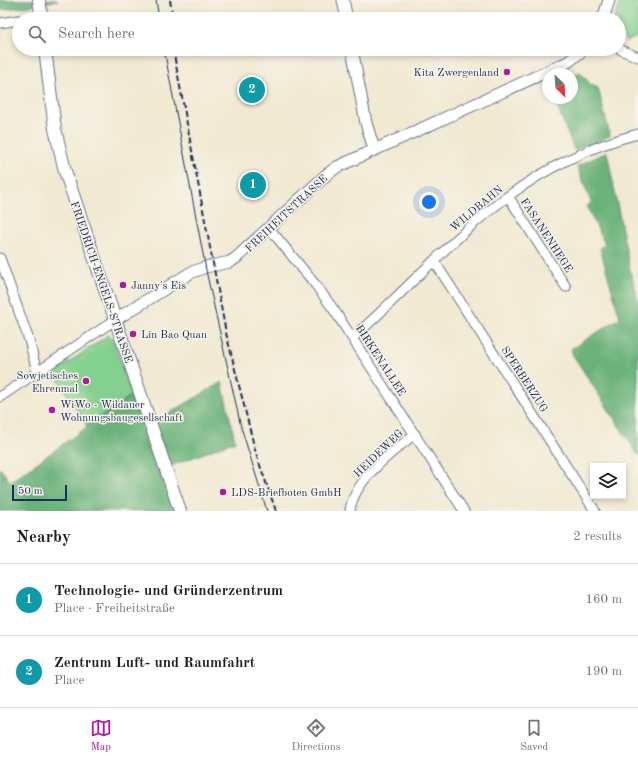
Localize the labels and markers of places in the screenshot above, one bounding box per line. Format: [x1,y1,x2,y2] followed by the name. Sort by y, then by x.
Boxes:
[502,67,512,77] marker: Kita Zwergenland
[414,68,499,79] place label: Kita Zwergenland
[239,75,265,105] pin: 2
[240,170,266,200] pin: 1
[118,280,128,290] marker: Janny's Eis
[131,281,186,292] place label: Janny's Eis
[128,329,138,339] marker: Lin Bao Quan
[141,330,207,341] place label: Lin Bao Quan
[17,371,78,395] place label: Sowjetisches Ehrenmal
[81,376,91,386] marker: Sowjetisches Ehrenmal
[60,400,183,424] place label: WiWo - Wildauer Wohnungsbaugesellschaft
[47,405,57,415] marker: WiWo - Wildauer Wohnungsbaugesellschaft
[218,487,228,497] marker: LDS-Briefboten GmbH
[231,488,342,499] place label: LDS-Briefboten GmbH

